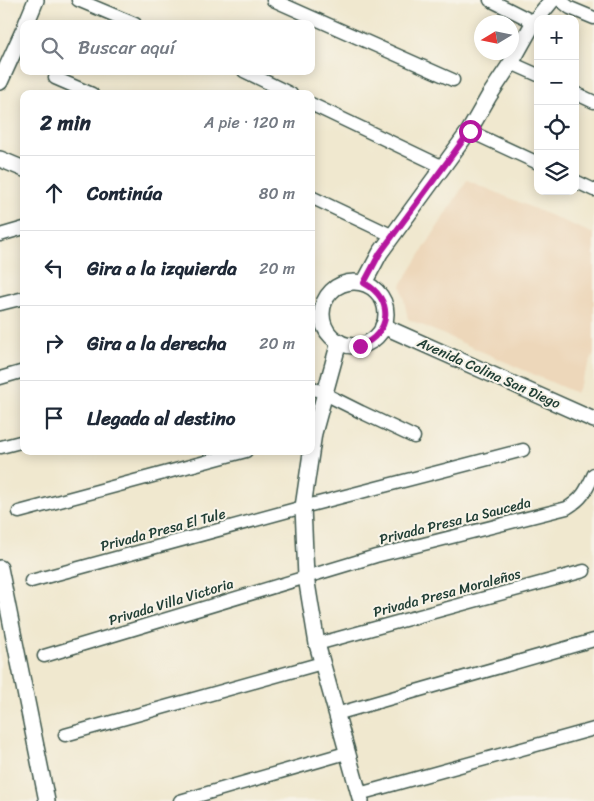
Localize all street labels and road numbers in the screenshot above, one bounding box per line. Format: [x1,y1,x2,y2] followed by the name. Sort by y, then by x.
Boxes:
[412,330,565,416] street label: Avenida Colina San Diego
[377,490,533,552] street label: Privada Presa La Sauceda
[98,501,228,559] street label: Privada Presa El Tule
[370,561,524,625] street label: Privada Presa Moraleños
[105,571,237,633] street label: Privada Villa Victoria

